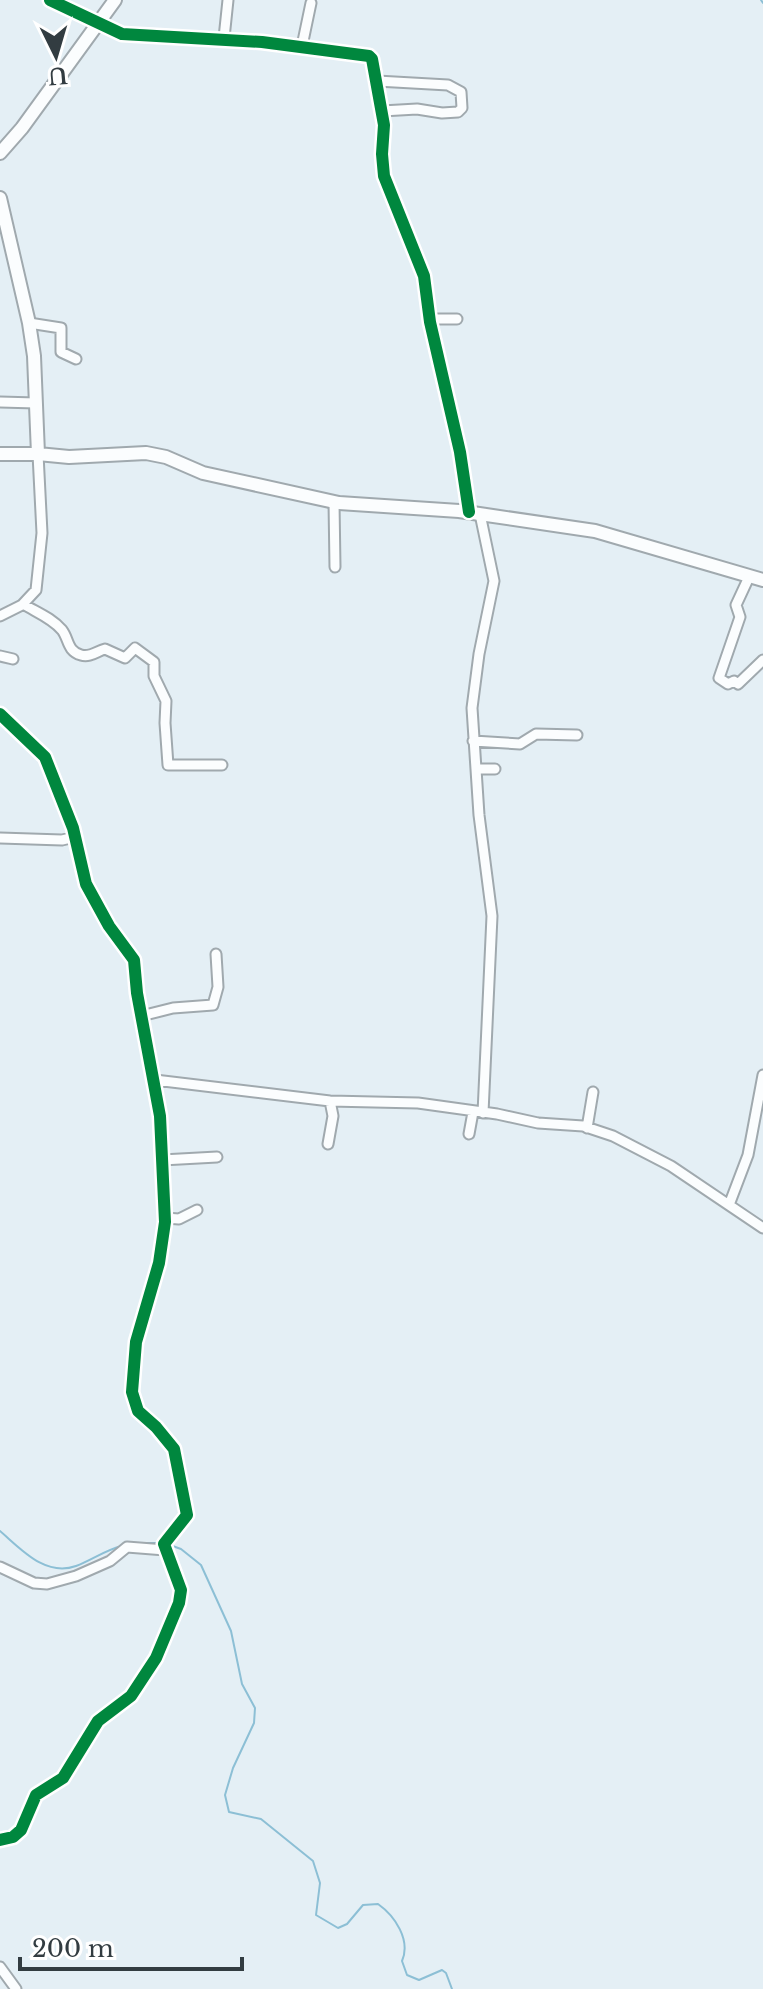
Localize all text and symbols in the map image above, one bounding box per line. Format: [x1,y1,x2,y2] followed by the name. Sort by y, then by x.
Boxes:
[16,16,96,96] north arrow
[46,61,69,90] text: U
[20,1921,242,1971] scale bar
[32,1934,114,1963] text: 200 m

